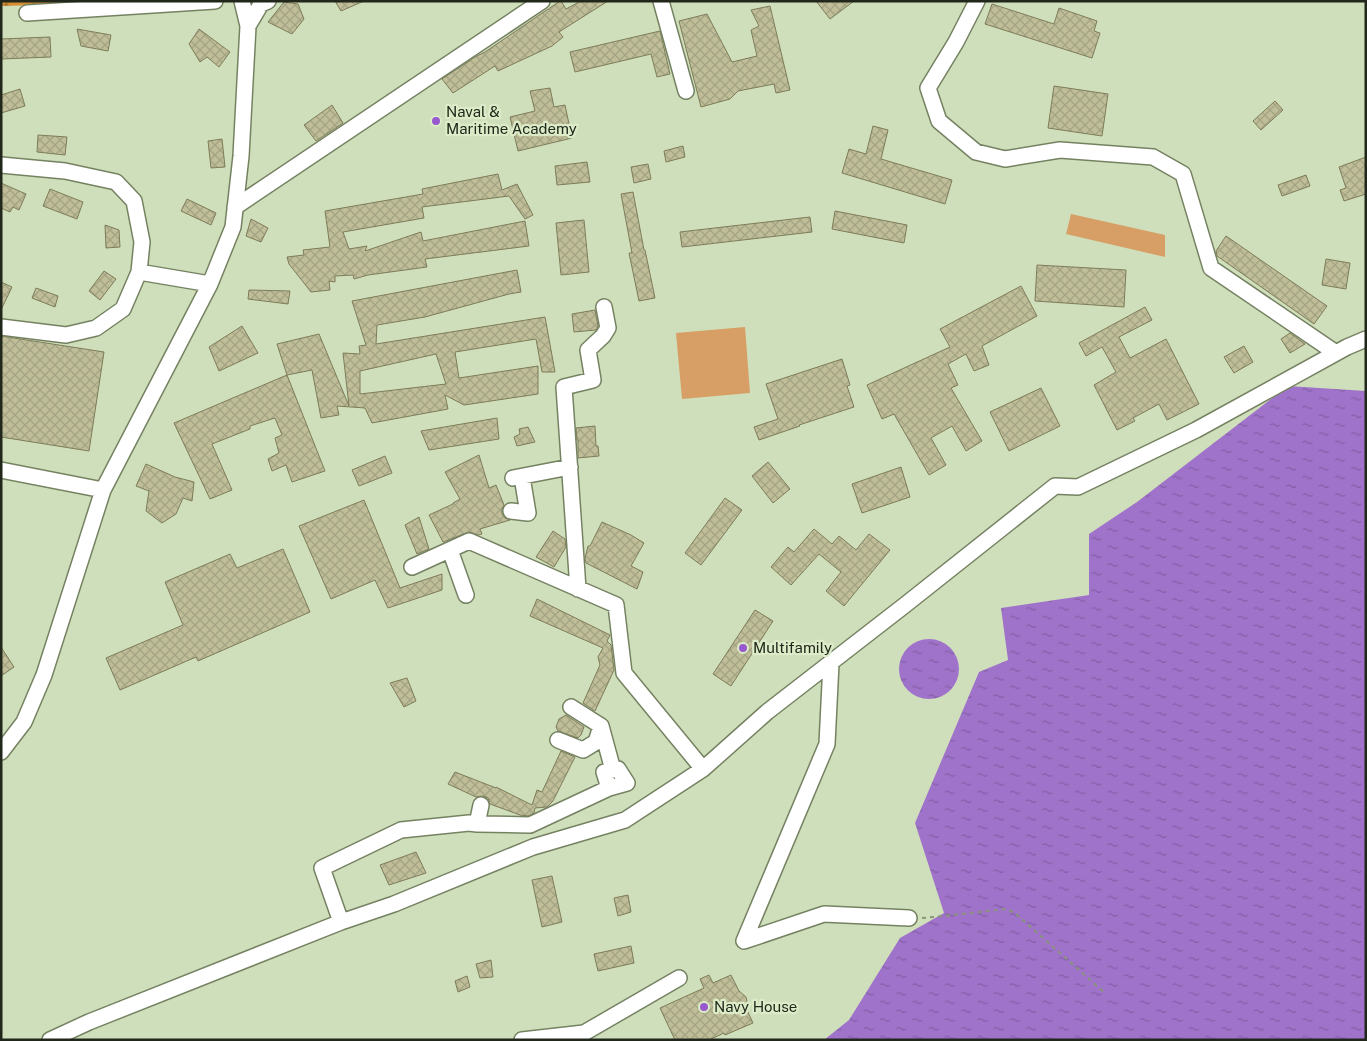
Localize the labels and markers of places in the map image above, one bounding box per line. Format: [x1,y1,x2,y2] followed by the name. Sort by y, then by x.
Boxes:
[446,103,577,137] place label: Naval & Maritime Academy
[430,115,442,127] marker: Naval & Maritime Academy
[753,639,832,656] place label: Multifamily
[737,642,749,654] marker: Multifamily
[714,998,797,1015] place label: Navy House
[698,1001,710,1013] marker: Navy House

